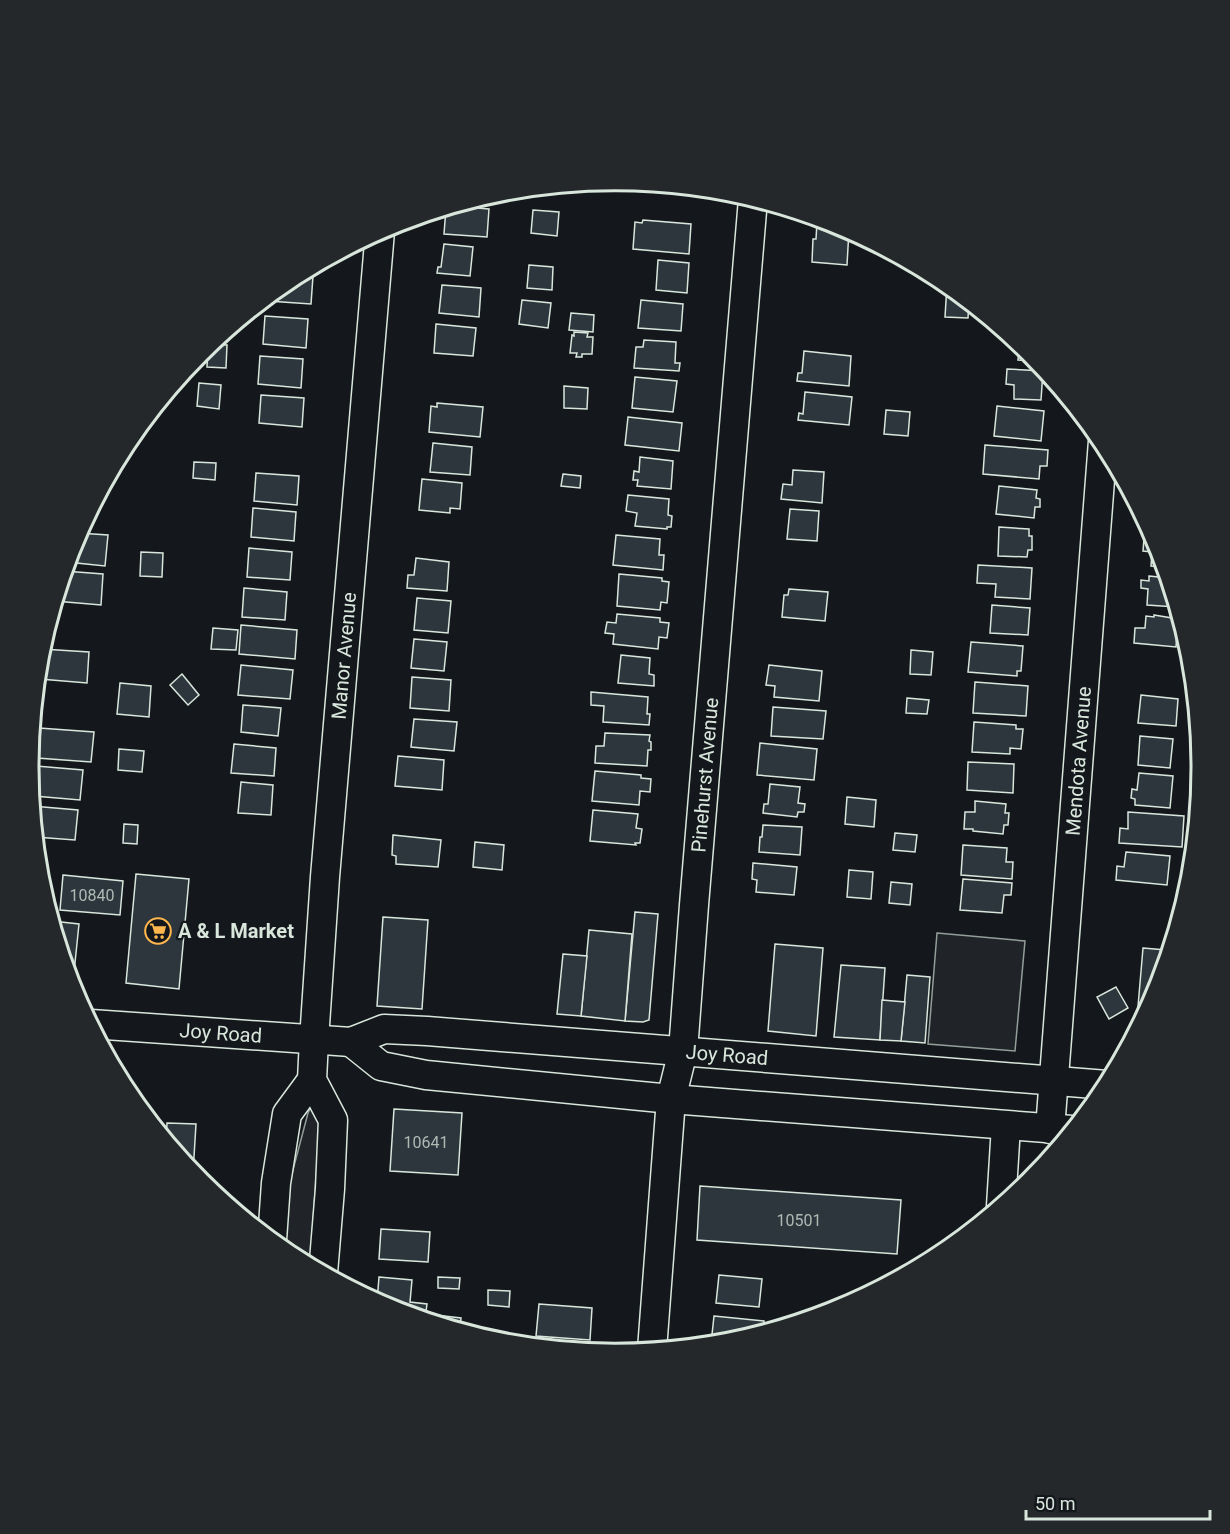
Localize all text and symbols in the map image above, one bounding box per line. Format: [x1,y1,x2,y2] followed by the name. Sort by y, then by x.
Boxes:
[326,591,361,721] street label: Manor Avenue
[1061,686,1096,837] street label: Mendota Avenue
[686,697,723,853] street label: Pinehurst Avenue
[70,886,114,905] house number: 10840
[143,916,173,946] supermarket icon: A & L Market
[178,919,294,943] place label: A & L Market
[179,1018,263,1048] street label: Joy Road
[685,1040,769,1070] street label: Joy Road
[404,1133,448,1152] house number: 10641
[777,1211,821,1230] house number: 10501
[1026,1483,1210,1521] scale bar
[1035,1493,1075,1514] text: 50 m

